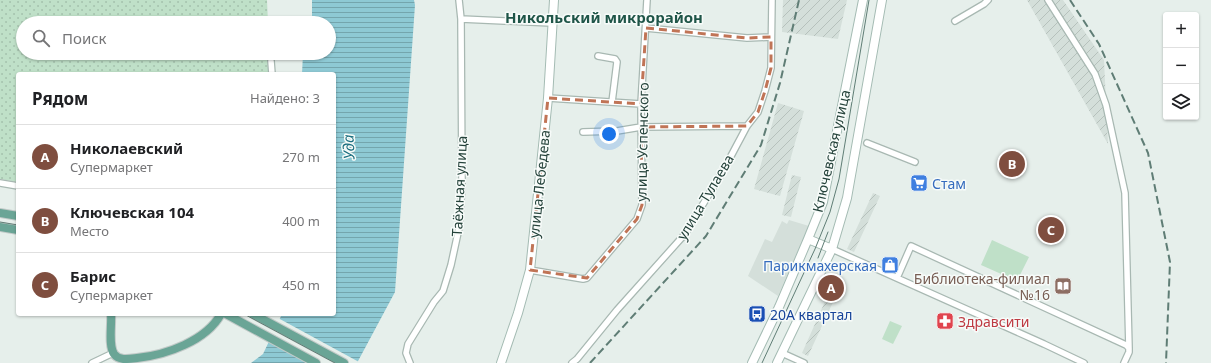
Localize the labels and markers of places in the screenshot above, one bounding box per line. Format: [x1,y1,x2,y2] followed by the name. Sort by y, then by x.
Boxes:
[999,149,1025,179] pin: B
[909,173,929,193] supermarket icon: Стам
[932,174,966,193] place label: Стам
[1038,215,1064,245] pin: C
[880,255,900,275] shop icon: Парикмахерская
[763,256,877,275] place label: Парикмахерская
[914,269,1050,304] place label: Библиотека-филиал №16
[818,273,844,303] pin: A
[1053,276,1073,296] library icon: Библиотека-филиал №16
[747,304,767,324] bus stop icon: 20А квартал
[770,305,853,324] place label: 20А квартал
[935,311,955,331] pharmacy icon: Здравсити
[958,312,1030,331] place label: Здравсити

